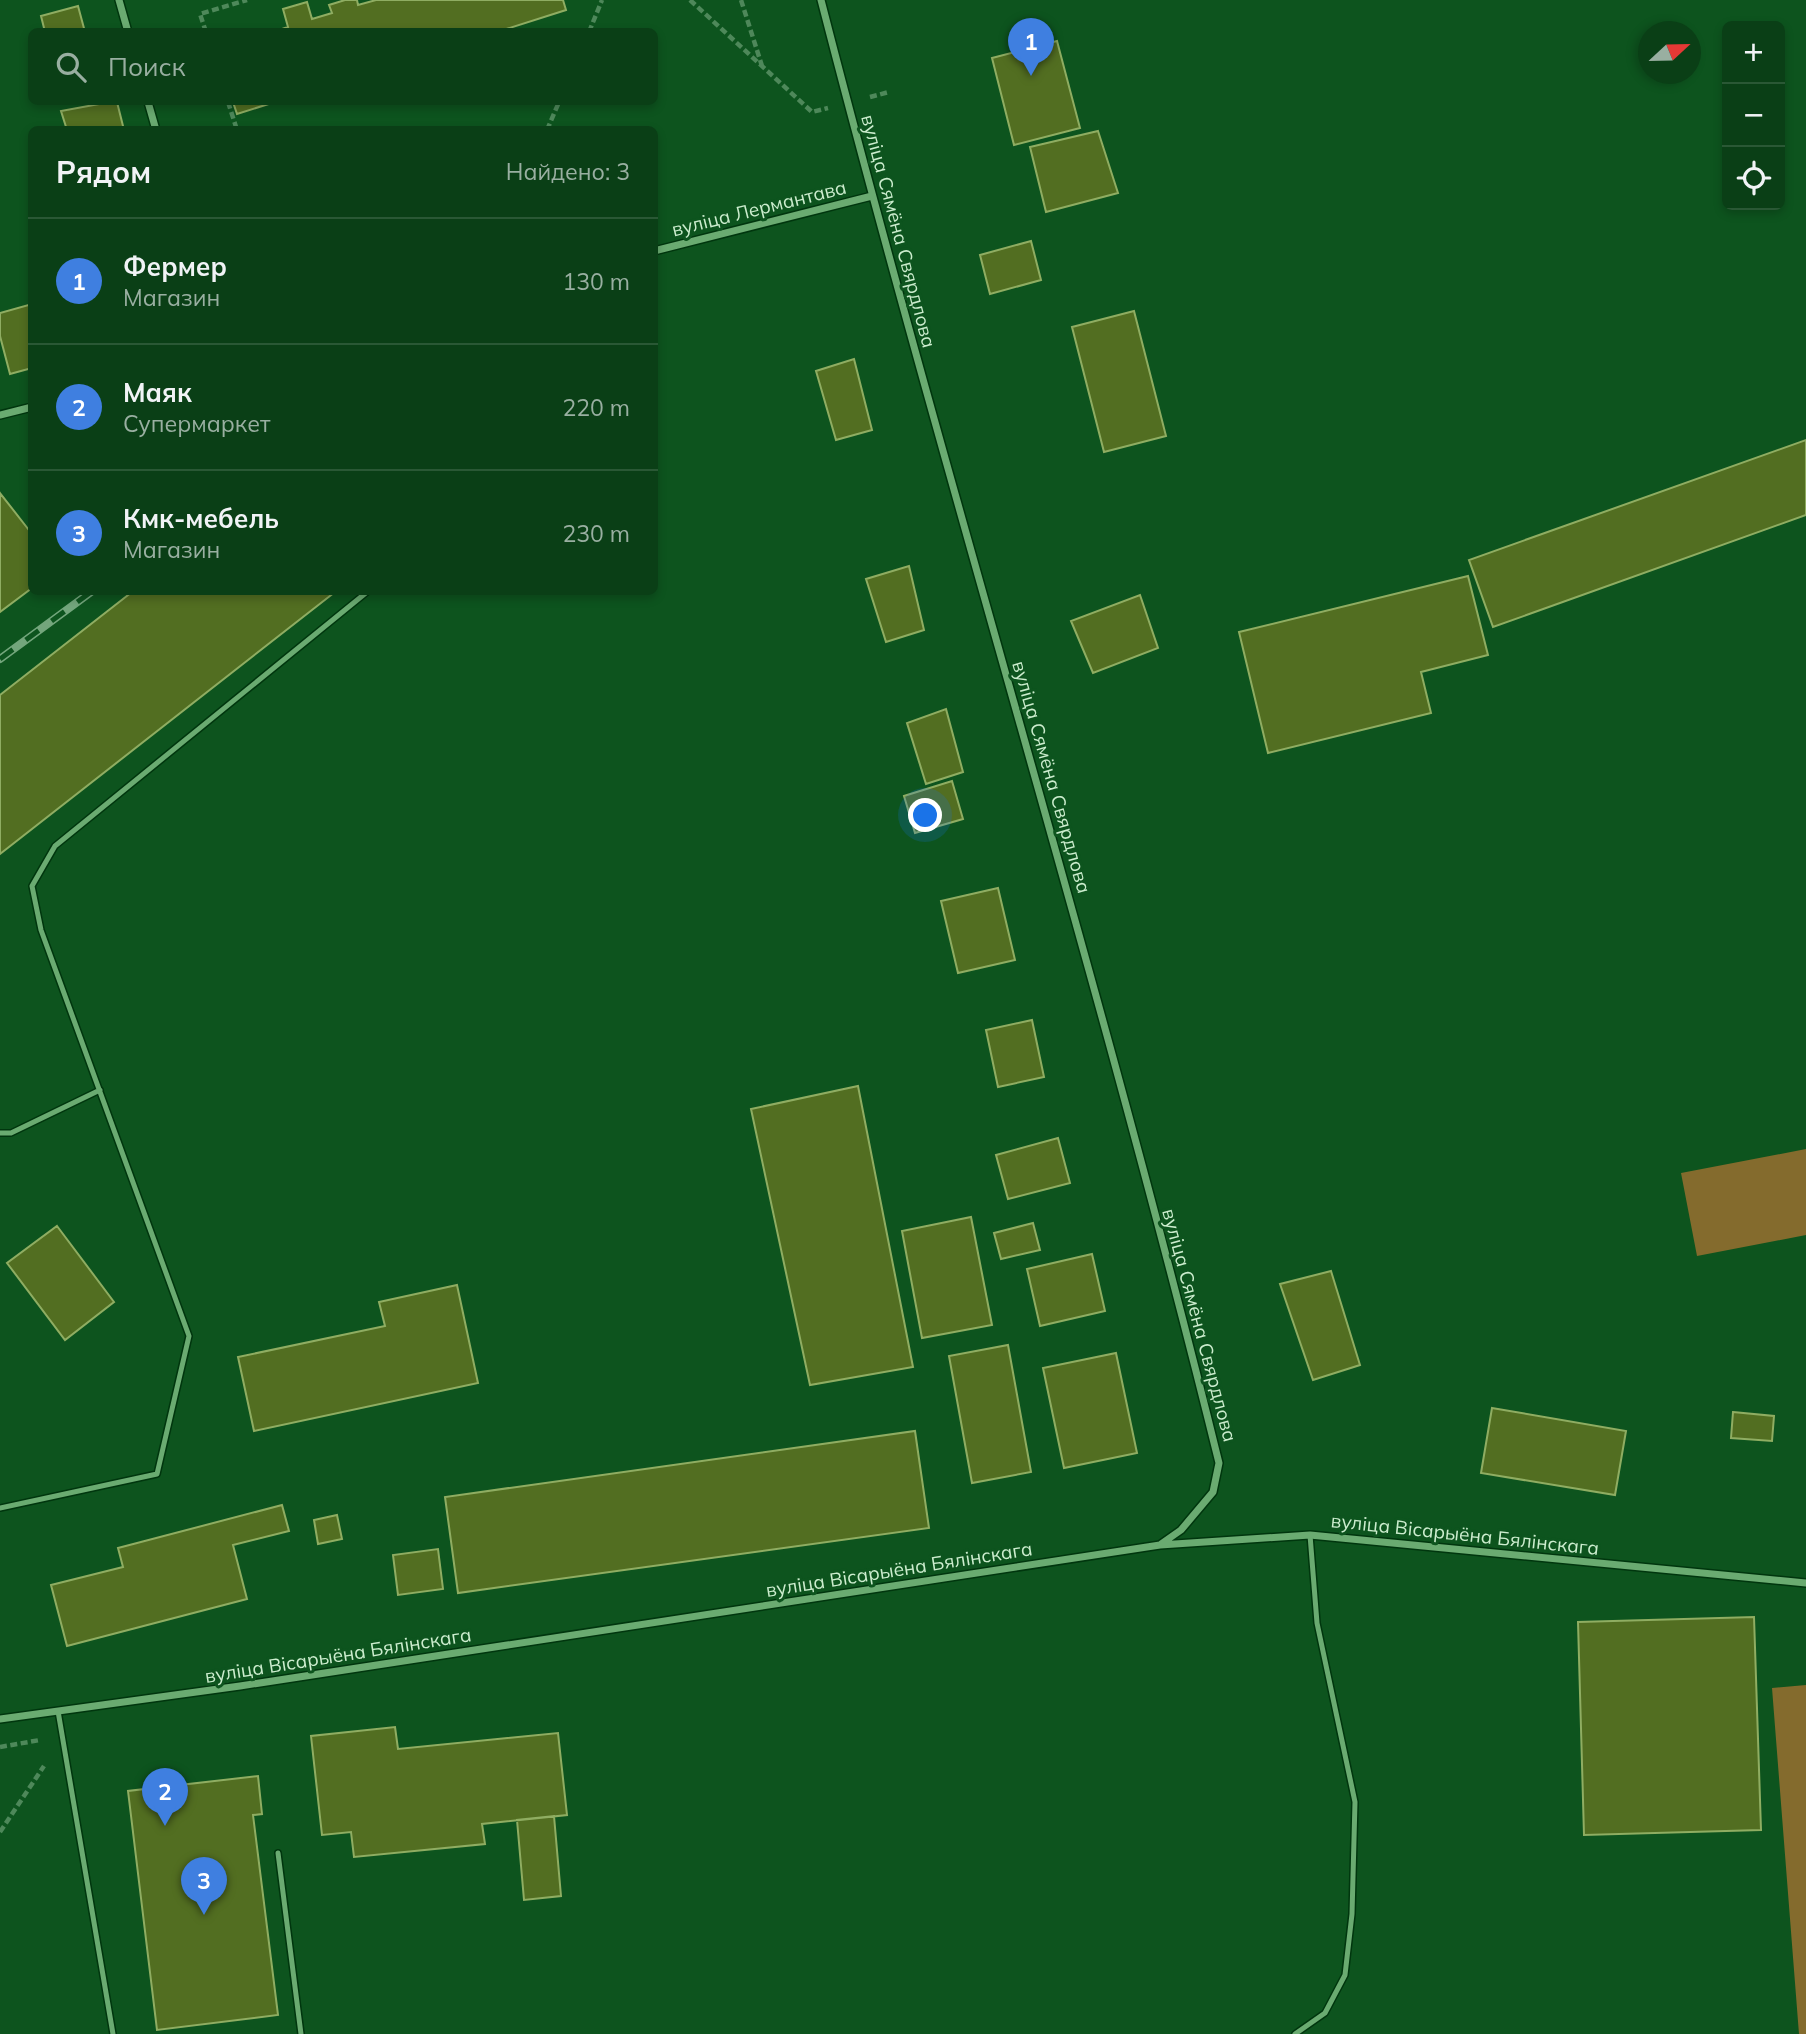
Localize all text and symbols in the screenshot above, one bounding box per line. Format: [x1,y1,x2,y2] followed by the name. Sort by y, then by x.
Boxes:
[1008,18,1054,76] pin: 1
[1638,21,1701,84] north arrow
[1722,21,1785,210] map controls
[1722,21,1785,84] button: +
[28,28,658,105] search box
[52,48,90,86] icon: search
[108,50,186,83] text: Поиск
[1722,84,1785,147] button: −
[856,112,942,350] street label: вуліца Сямёна Свярдлова
[1722,147,1785,210] button: locate
[56,153,151,191] text: Рядом
[506,157,630,186] text: Найдено: 3
[669,175,849,241] street label: вуліца Лермантава
[123,250,227,283] text: Фермер
[72,267,86,296] text: 1
[562,267,630,296] text: 130 m
[123,283,220,312] text: Магазин
[123,376,192,409] text: Маяк
[72,393,86,422] text: 2
[562,393,630,422] text: 220 m
[123,409,270,438] text: Супермаркет
[123,502,279,535] text: Кмк-мебель
[72,519,86,548] text: 3
[562,519,630,548] text: 230 m
[123,535,220,564] text: Магазин
[1007,658,1097,896] street label: вуліца Сямёна Свярдлова
[908,798,942,832] your location
[1157,1206,1243,1444] street label: вуліца Сямёна Свярдлова
[1330,1508,1600,1560] street label: вуліца Вісарыёна Бялінскага
[764,1536,1034,1602] street label: вуліца Вісарыёна Бялінскага
[203,1622,473,1688] street label: вуліца Вісарыёна Бялінскага
[142,1768,188,1826] pin: 2
[181,1857,227,1915] pin: 3

